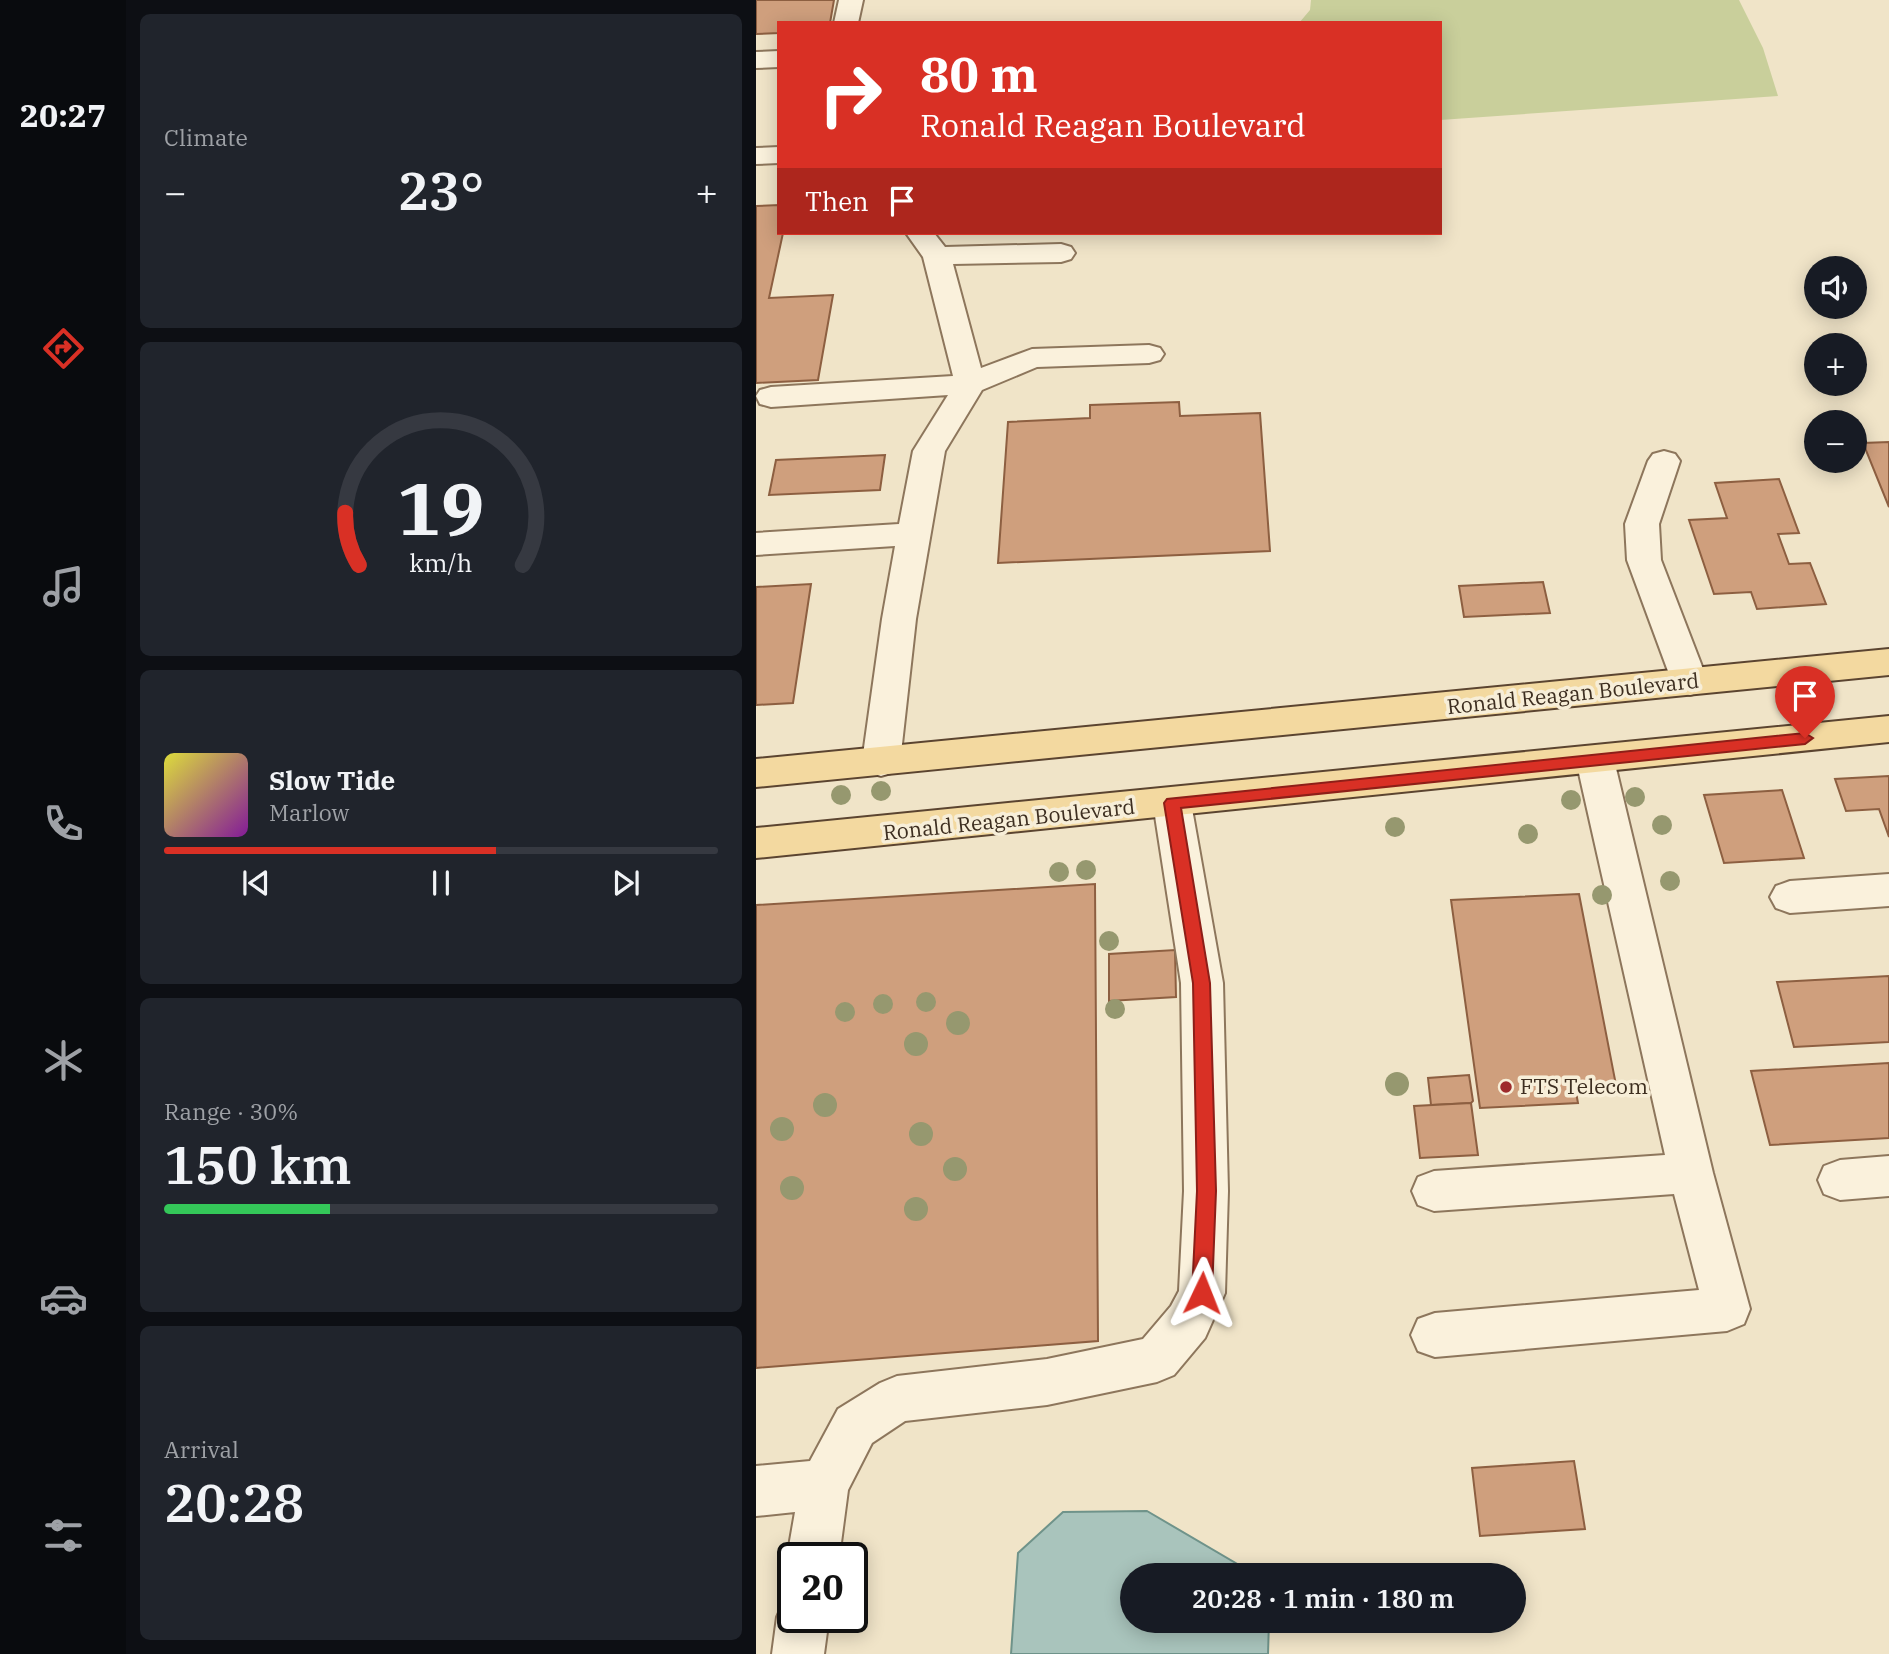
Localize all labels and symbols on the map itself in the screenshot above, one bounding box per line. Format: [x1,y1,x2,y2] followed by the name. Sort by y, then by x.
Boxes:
[1446,666,1700,720] street label: Ronald Reagan Boulevard
[1775,666,1835,738] pin
[882,792,1136,846] street label: Ronald Reagan Boulevard
[1520,1072,1648,1100] place label: FTS Telecom
[1498,1079,1514,1095] marker: FTS Telecom
[1165,1256,1239,1330] position arrow
[777,1542,868,1633] speed limit sign: 20

